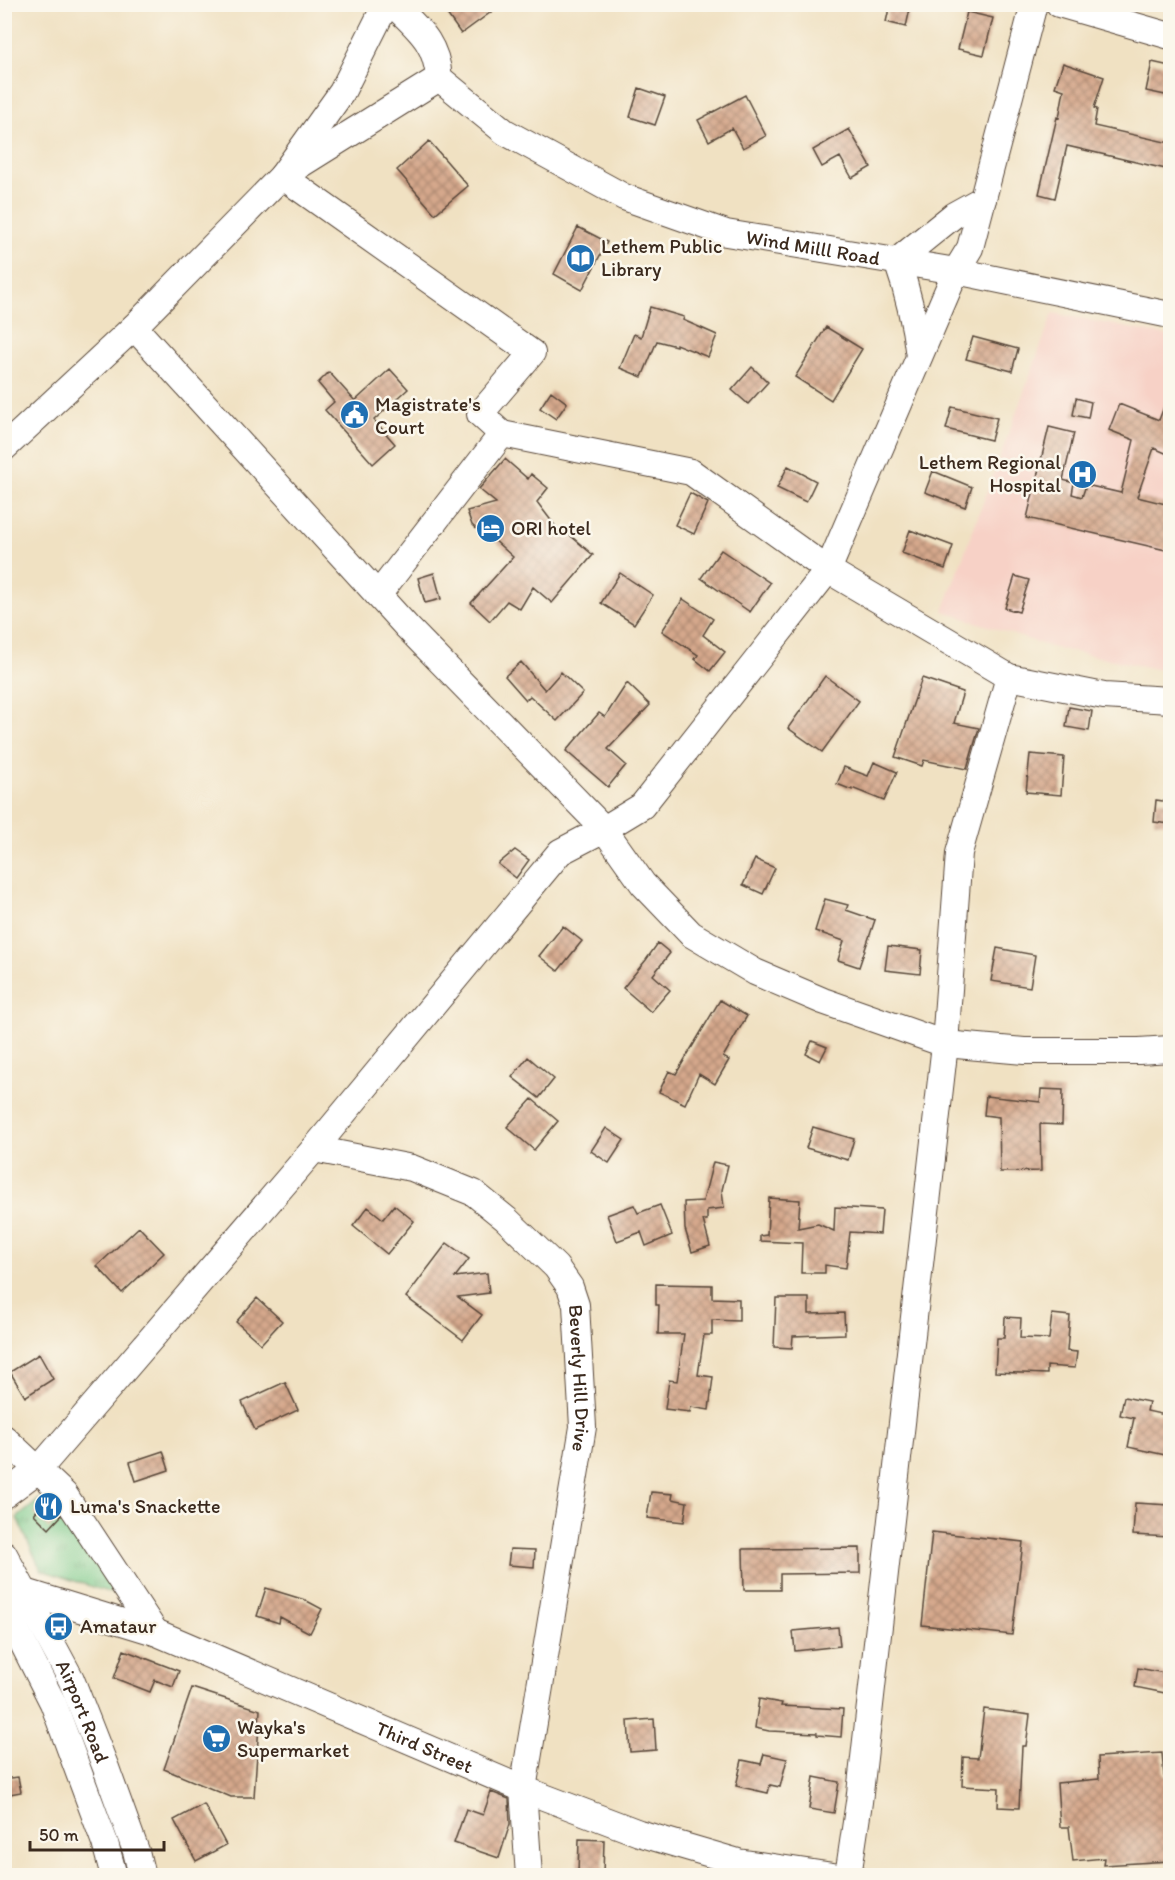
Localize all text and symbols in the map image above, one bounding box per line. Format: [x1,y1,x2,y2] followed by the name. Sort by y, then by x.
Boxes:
[744,225,882,270] street label: Wind Milll Road
[601,234,722,281] place label: Lethem Public Library
[564,242,596,274] library icon: Lethem Public Library
[375,392,481,439] place label: Magistrate's Court
[338,399,370,431] public building icon: Magistrate's Court
[919,450,1061,497] place label: Lethem Regional Hospital
[1066,458,1098,490] hospital icon: Lethem Regional Hospital
[474,512,506,544] hotel icon: ORI hotel
[511,516,591,540] place label: ORI hotel
[564,1304,595,1454] street label: Beverly Hill Drive
[33,1490,65,1522] restaurant icon: Luma's Snackette
[70,1494,221,1518] place label: Luma's Snackette
[43,1610,75,1642] bus stop icon: Amataur
[80,1614,156,1638] place label: Amataur
[51,1655,115,1766] street label: Airport Road
[237,1715,349,1762] place label: Wayka's Supermarket
[372,1716,477,1778] street label: Third Street
[200,1723,232,1755] supermarket icon: Wayka's Supermarket
[30,1814,164,1852] scale bar
[39,1824,79,1846] text: 50 m

